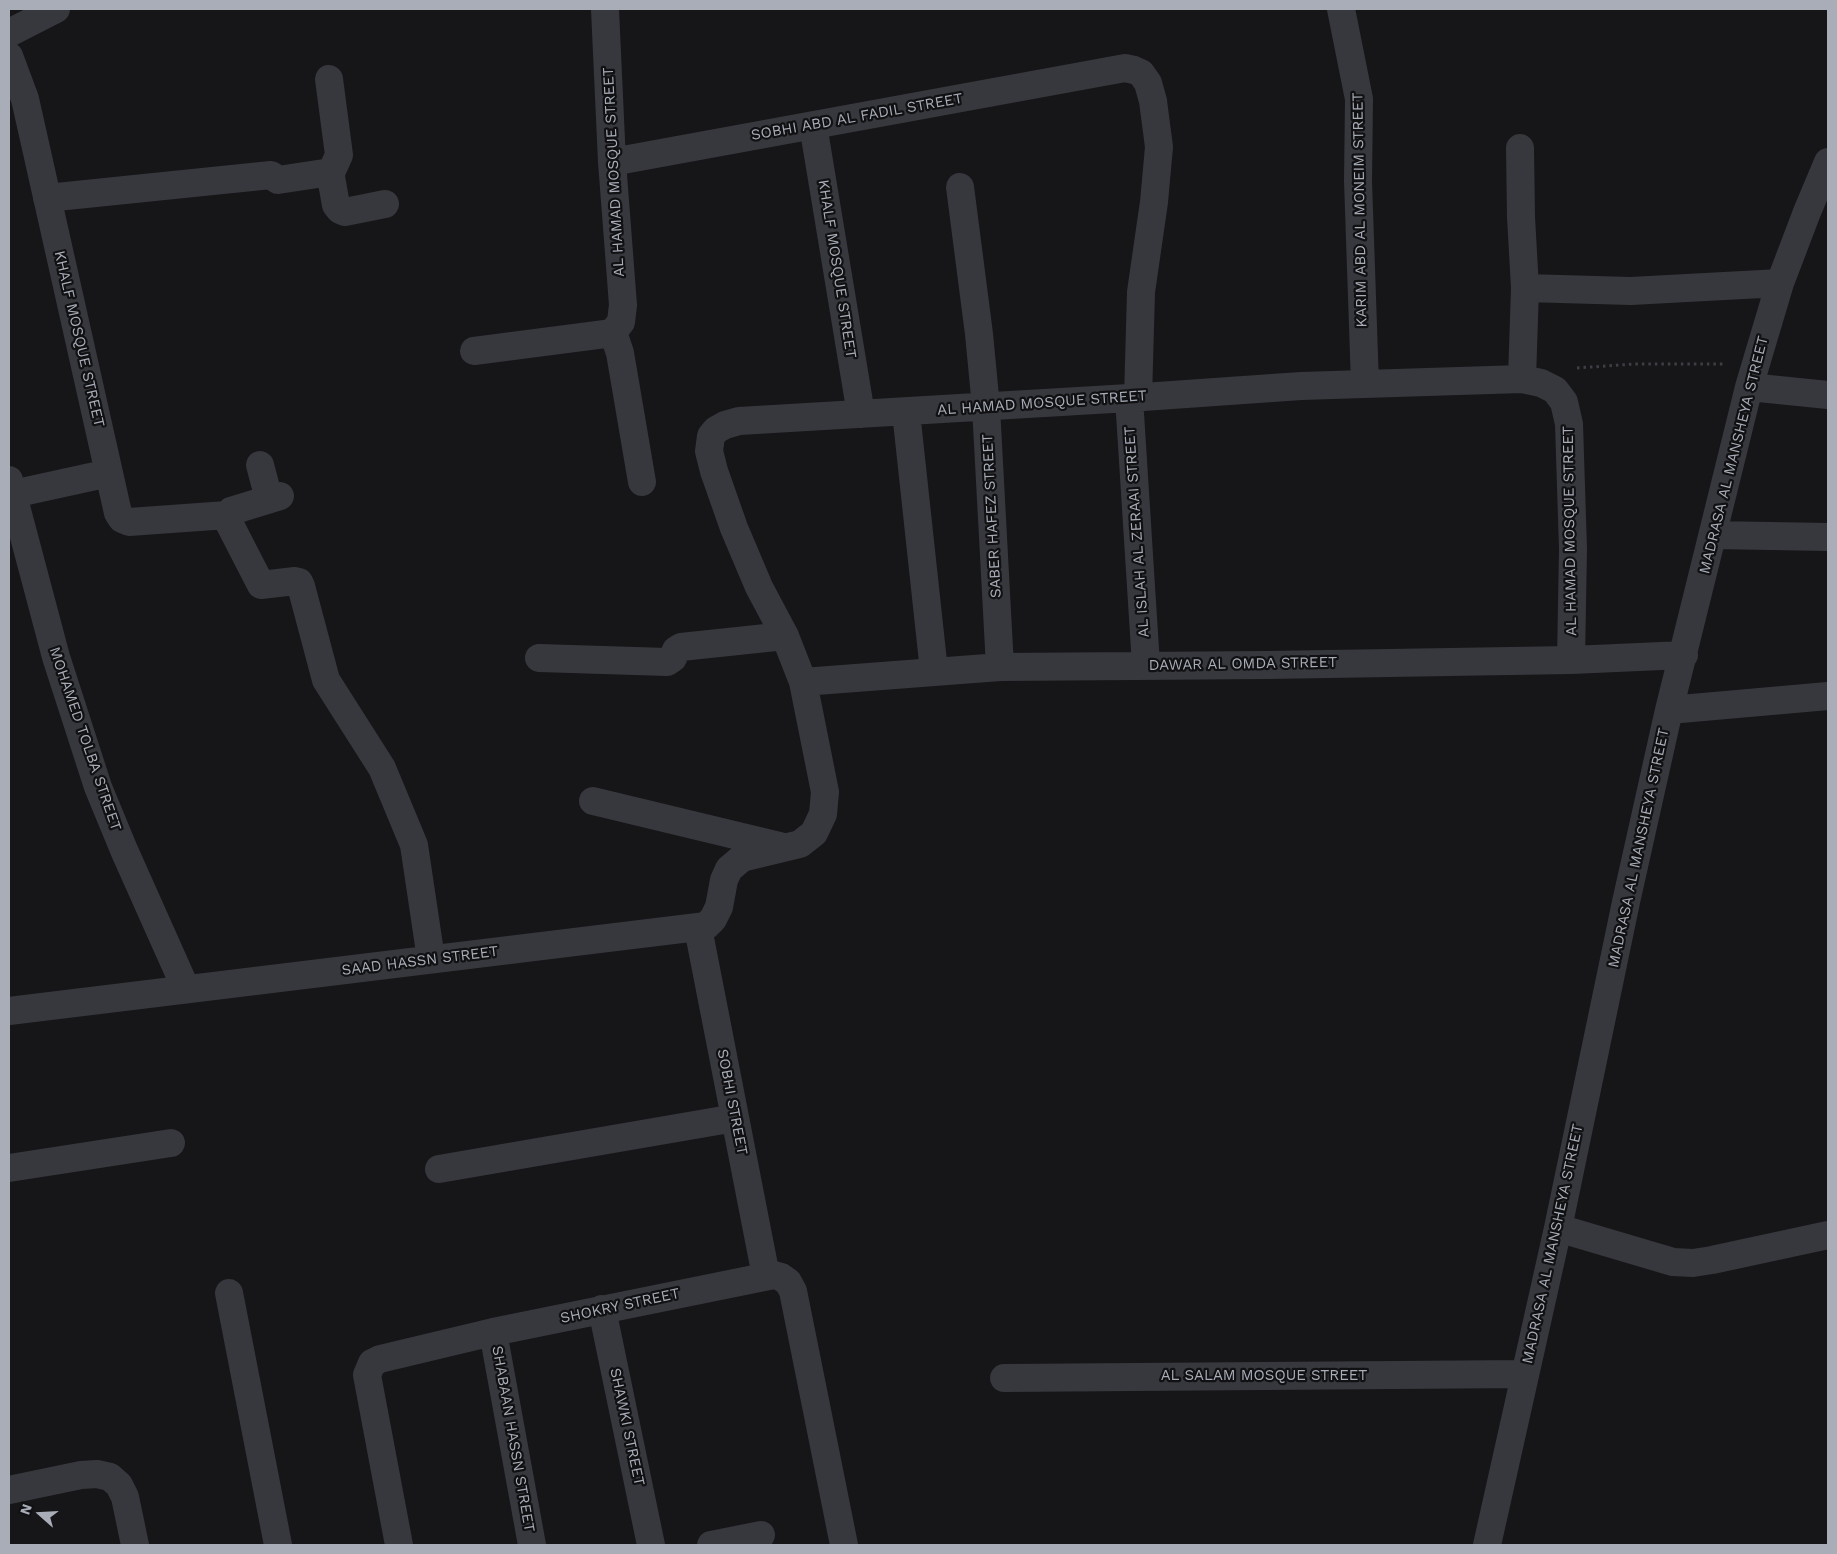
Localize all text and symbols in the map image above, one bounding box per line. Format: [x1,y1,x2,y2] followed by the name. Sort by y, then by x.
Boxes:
[600,67,628,277] street label: AL HAMAD MOSQUE STREET
[750,90,964,144] street label: SOBHI ABD AL FADIL STREET
[1349,92,1371,328] street label: KARIM ABD AL MONEIM STREET
[814,178,860,360] street label: KHALF MOSQUE STREET
[50,249,108,429] street label: KHALF MOSQUE STREET
[1696,334,1772,576] street label: MADRASA AL MANSHEYA STREET
[937,387,1147,419] street label: AL HAMAD MOSQUE STREET
[1121,426,1153,638] street label: AL ISLAH AL ZERAAI STREET
[1559,426,1581,636] street label: AL HAMAD MOSQUE STREET
[979,433,1005,599] street label: SABER HAFEZ STREET
[45,645,125,833] street label: MOHAMED TOLBA STREET
[1149,653,1337,675] street label: DAWAR AL OMDA STREET
[1605,726,1673,970] street label: MADRASA AL MANSHEYA STREET
[341,942,499,980] street label: SAAD HASSN STREET
[713,1047,751,1157] street label: SOBHI STREET
[1519,1122,1587,1366] street label: MADRASA AL MANSHEYA STREET
[559,1285,681,1327] street label: SHOKRY STREET
[488,1345,538,1533] street label: SHABAAN HASSN STREET
[606,1366,648,1488] street label: SHAWKI STREET
[1161,1367,1367,1385] street label: AL SALAM MOSQUE STREET
[15,1489,65,1539] north arrow
[17,1502,35,1517] text: N

